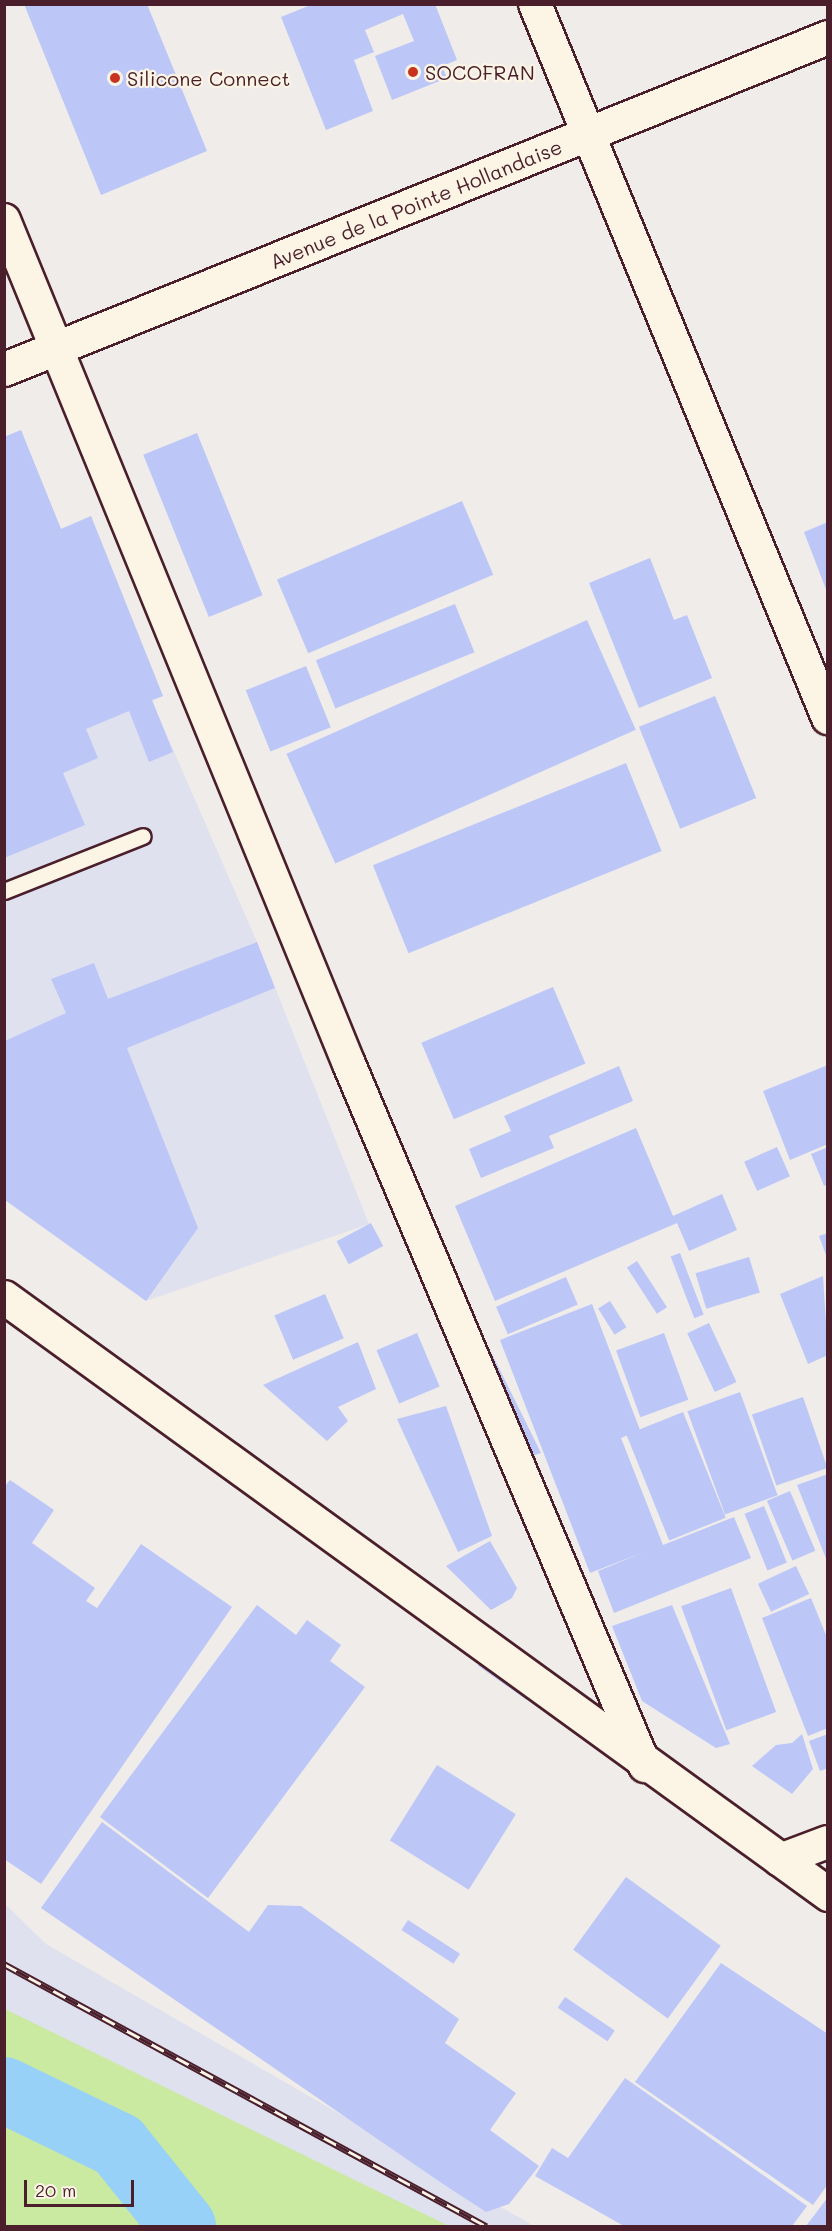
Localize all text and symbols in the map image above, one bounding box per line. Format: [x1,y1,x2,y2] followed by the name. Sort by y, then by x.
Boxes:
[425,60,535,84] place label: SOCOFRAN
[406,65,420,79] marker: SOCOFRAN
[127,66,290,90] place label: Silicone Connect
[108,71,122,85] marker: Silicone Connect
[266,134,566,274] street label: Avenue de la Pointe Hollandaise
[27,2168,136,2206] scale bar
[35,2178,76,2202] text: 20 m

